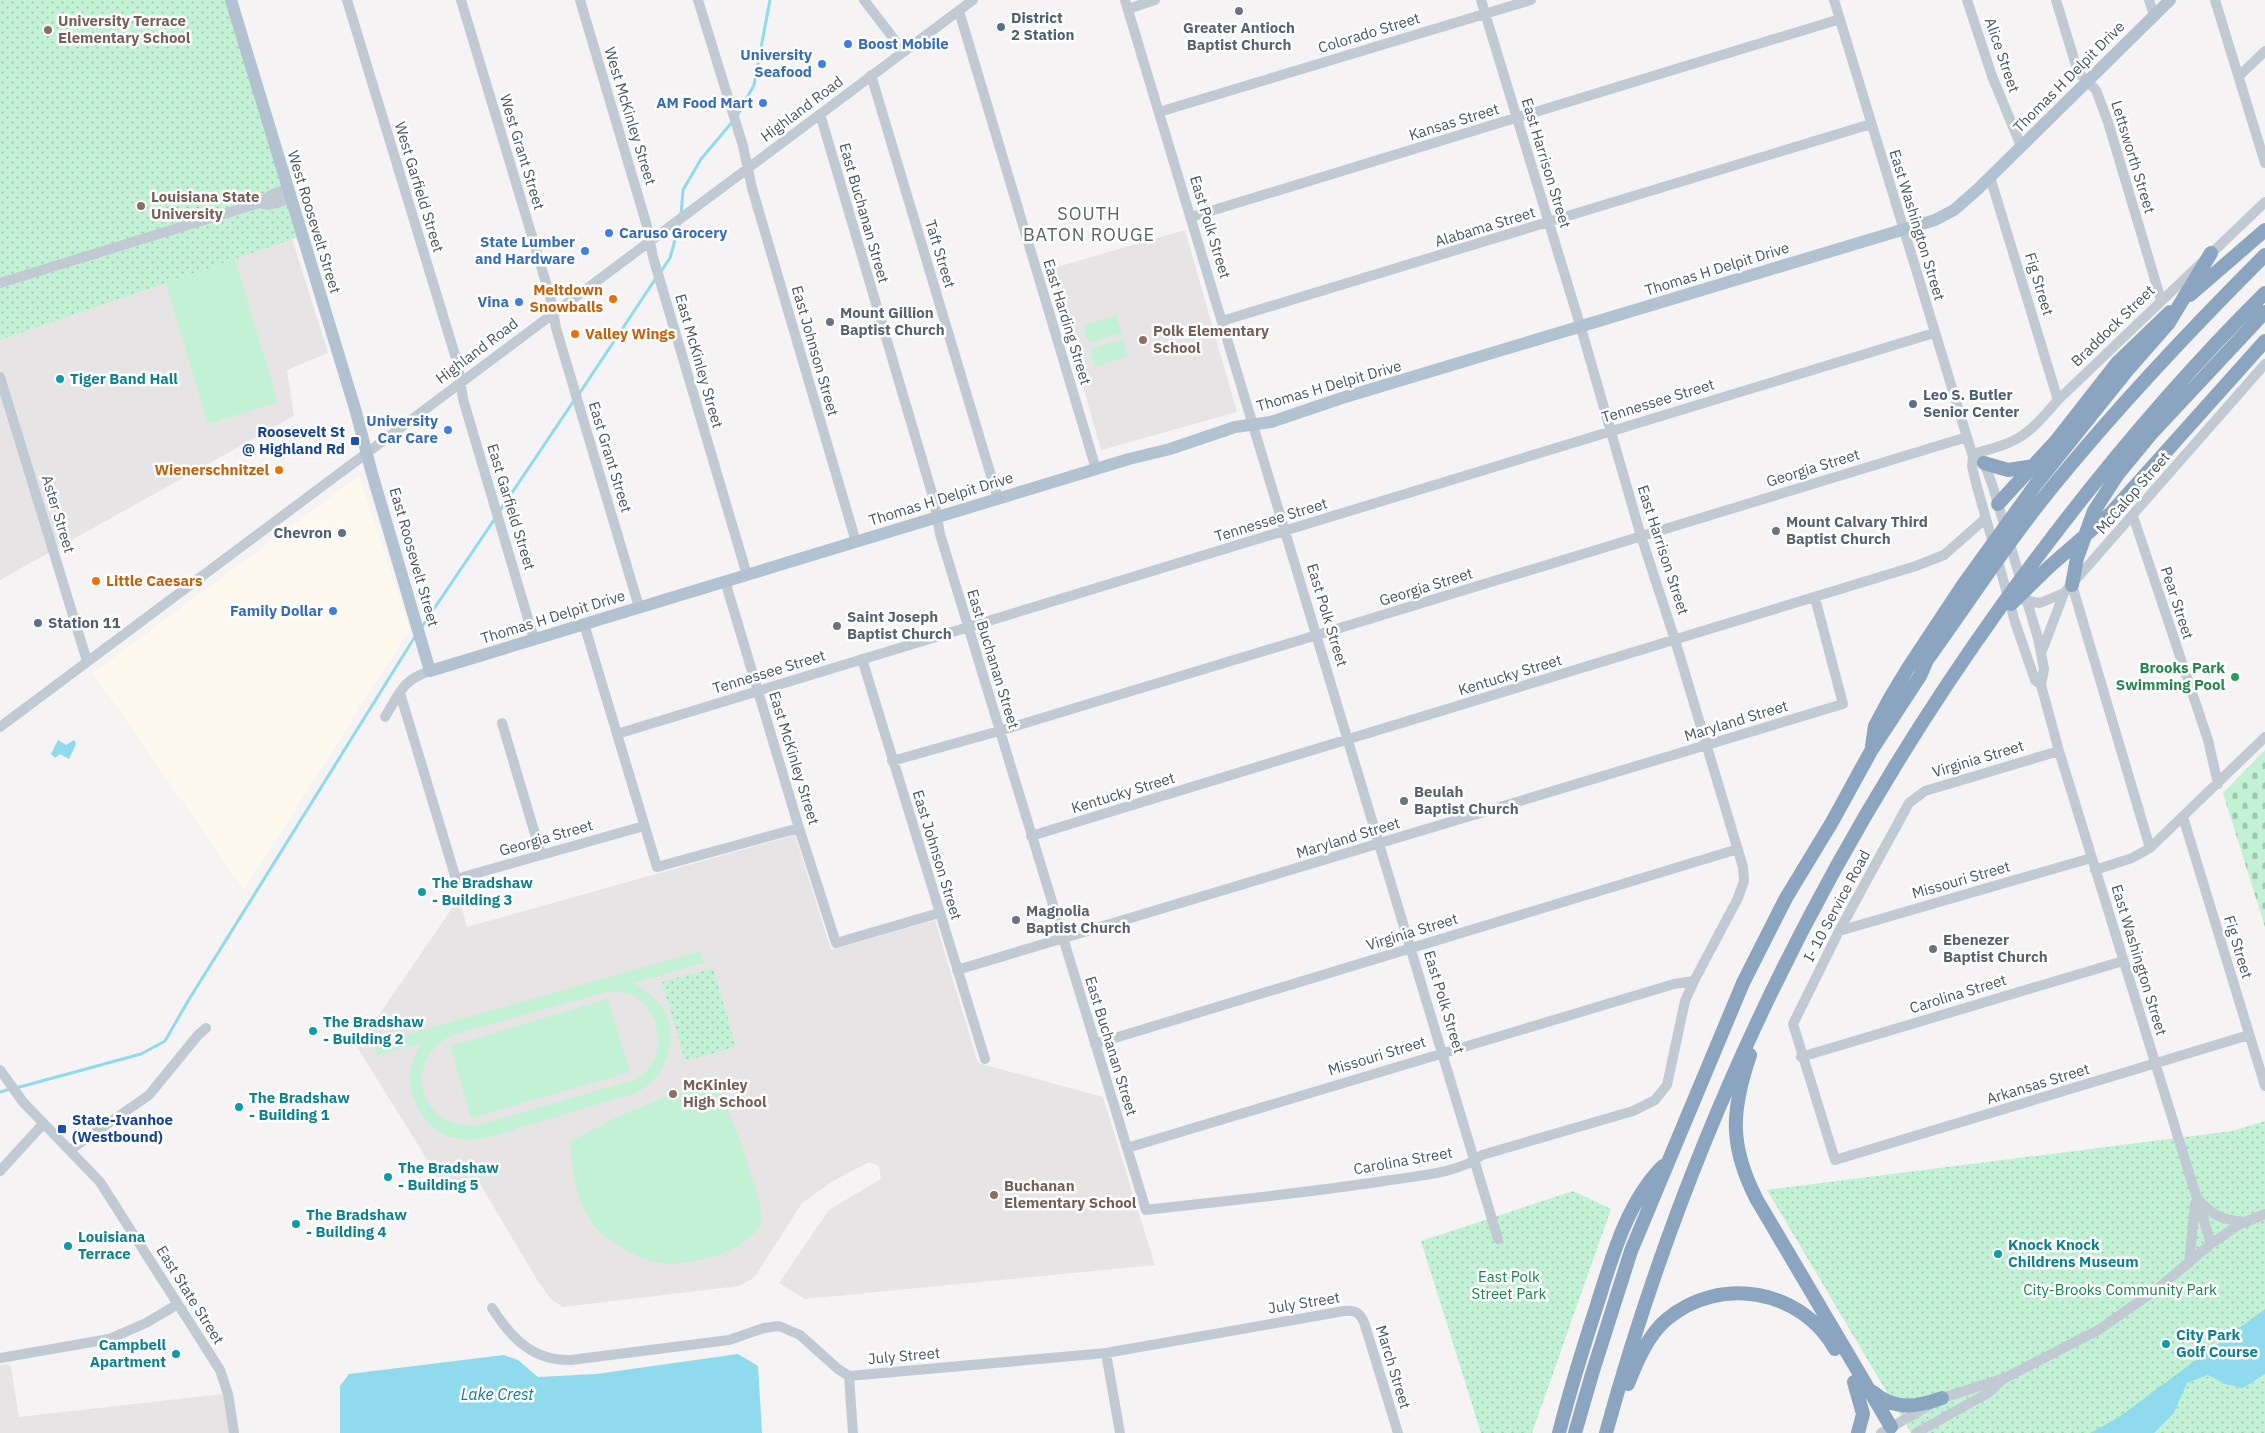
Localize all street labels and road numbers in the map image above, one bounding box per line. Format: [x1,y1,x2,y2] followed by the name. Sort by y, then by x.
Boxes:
[1316,8,1422,57] street label: Colorado Street
[1981,15,2024,95] street label: Alice Street
[2009,17,2128,136] street label: Thomas H Delpit Drive
[600,45,661,187] street label: West McKinley Street
[757,71,847,146] street label: Highland Road
[496,92,549,212] street label: West Grant Street
[1518,96,1575,230] street label: East Harrison Street
[2107,98,2160,216] street label: Lettsworth Street
[1407,99,1501,144] street label: Kansas Street
[391,119,448,254] street label: West Garfield Street
[835,141,894,285] street label: East Buchanan Street
[1885,147,1949,303] street label: East Washington Street
[284,148,345,296] street label: West Roosevelt Street
[1186,173,1235,281] street label: East Polk Street
[1432,202,1537,251] street label: Alabama Street
[921,217,960,290] street label: Taft Street
[1642,238,1791,300] street label: Thomas H Delpit Drive
[2021,250,2058,318] street label: Fig Street
[1039,257,1096,387] street label: East Harding Street
[2067,281,2159,370] street label: Braddock Street
[788,283,843,418] street label: East Johnson Street
[671,292,728,430] street label: East McKinley Street
[432,313,522,388] street label: Highland Road
[1254,356,1404,415] street label: Thomas H Delpit Drive
[1599,374,1716,427] street label: Tennessee Street
[585,399,636,515] street label: East Grant Street
[483,441,540,572] street label: East Garfield Street
[1764,444,1862,491] street label: Georgia Street
[2092,448,2174,538] street label: McCalop Street
[866,468,1015,530] street label: Thomas H Delpit Drive
[38,473,79,555] street label: Aster Street
[1634,483,1693,617] street label: East Harrison Street
[386,485,443,629] street label: East Roosevelt Street
[1212,493,1329,546] street label: Tennessee Street
[1303,561,1352,669] street label: East Polk Street
[1377,563,1475,610] street label: Georgia Street
[2157,564,2198,642] street label: Pear Street
[478,586,627,648] street label: Thomas H Delpit Drive
[963,587,1024,731] street label: East Buchanan Street
[710,645,827,698] street label: Tennessee Street
[1456,650,1564,699] street label: Kentucky Street
[765,689,824,827] street label: East McKinley Street
[1682,696,1790,745] street label: Maryland Street
[1930,736,2026,781] street label: Virginia Street
[1069,768,1177,817] street label: Kentucky Street
[909,788,966,922] street label: East Johnson Street
[1294,813,1402,862] street label: Maryland Street
[497,815,595,860] street label: Georgia Street
[1799,847,1874,965] street label: I- 10 Service Road
[1910,856,2012,903] street label: Missouri Street
[2107,882,2171,1038] street label: East Washington Street
[1364,909,1460,954] street label: Virginia Street
[2220,913,2257,981] street label: Fig Street
[1420,948,1469,1056] street label: East Polk Street
[1907,970,2009,1017] street label: Carolina Street
[1081,974,1142,1118] street label: East Buchanan Street
[1326,1032,1428,1079] street label: Missouri Street
[1984,1059,2092,1108] street label: Arkansas Street
[1352,1142,1454,1179] street label: Carolina Street
[152,1242,228,1348] street label: East State Street
[1267,1287,1341,1318] street label: July Street
[1372,1323,1415,1411] street label: March Street
[867,1343,941,1368] street label: July Street

